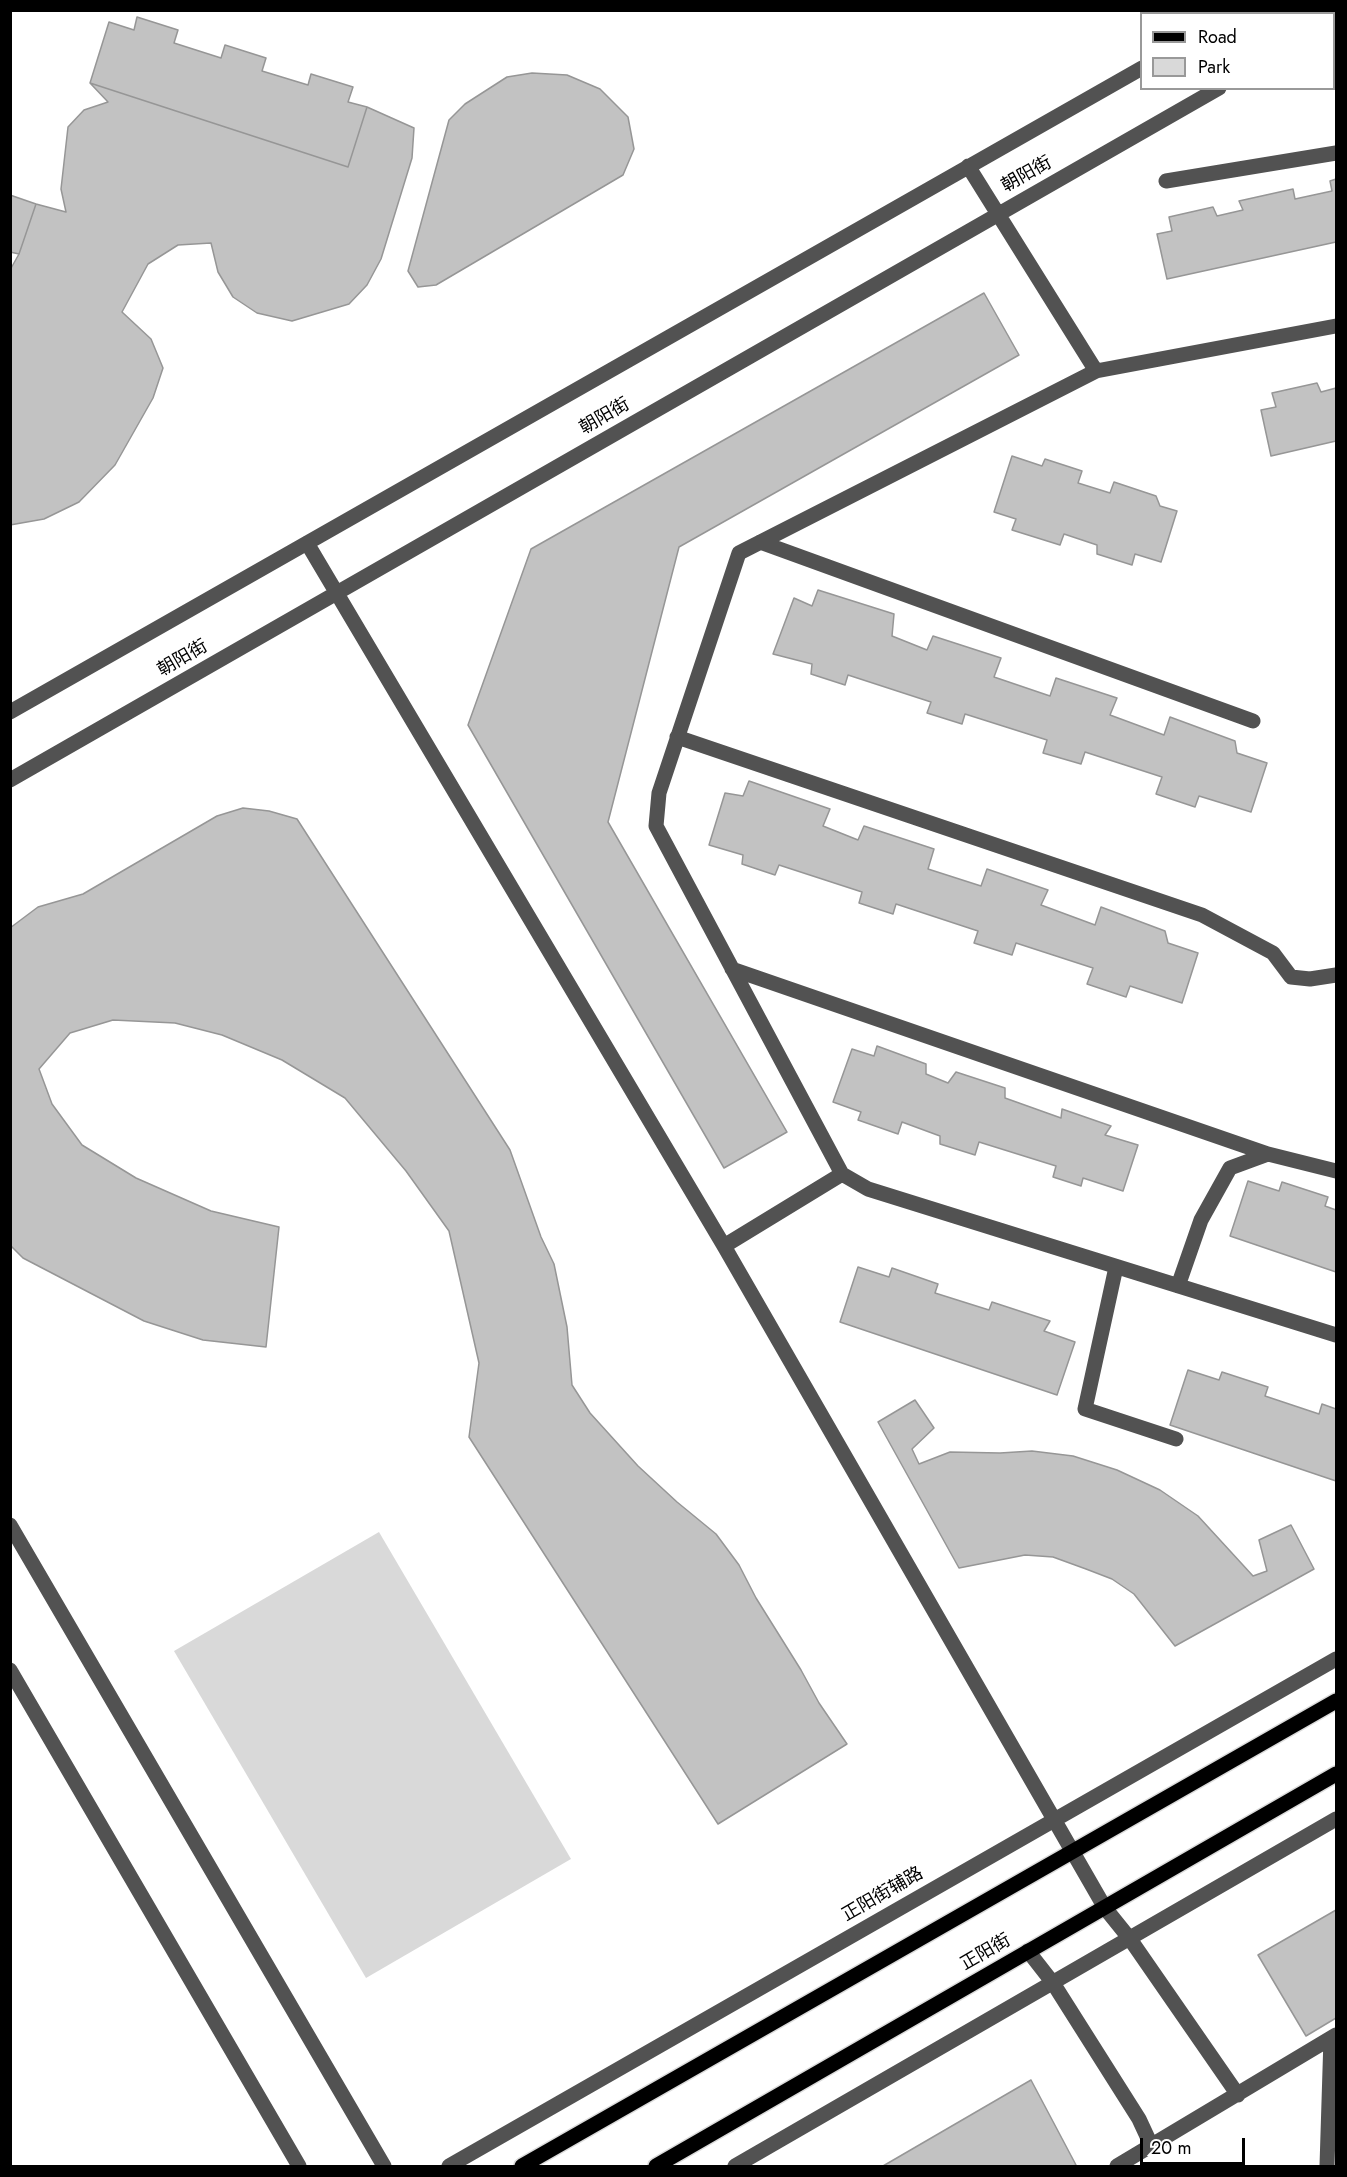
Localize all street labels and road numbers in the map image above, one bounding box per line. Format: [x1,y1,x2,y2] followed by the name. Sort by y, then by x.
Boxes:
[998,152,1056,198] street label: 朝阳街
[576,394,634,440] street label: 朝阳街
[154,636,212,682] street label: 朝阳街
[839,1863,927,1927] street label: 正阳街辅路
[957,1930,1015,1976] street label: 正阳街

